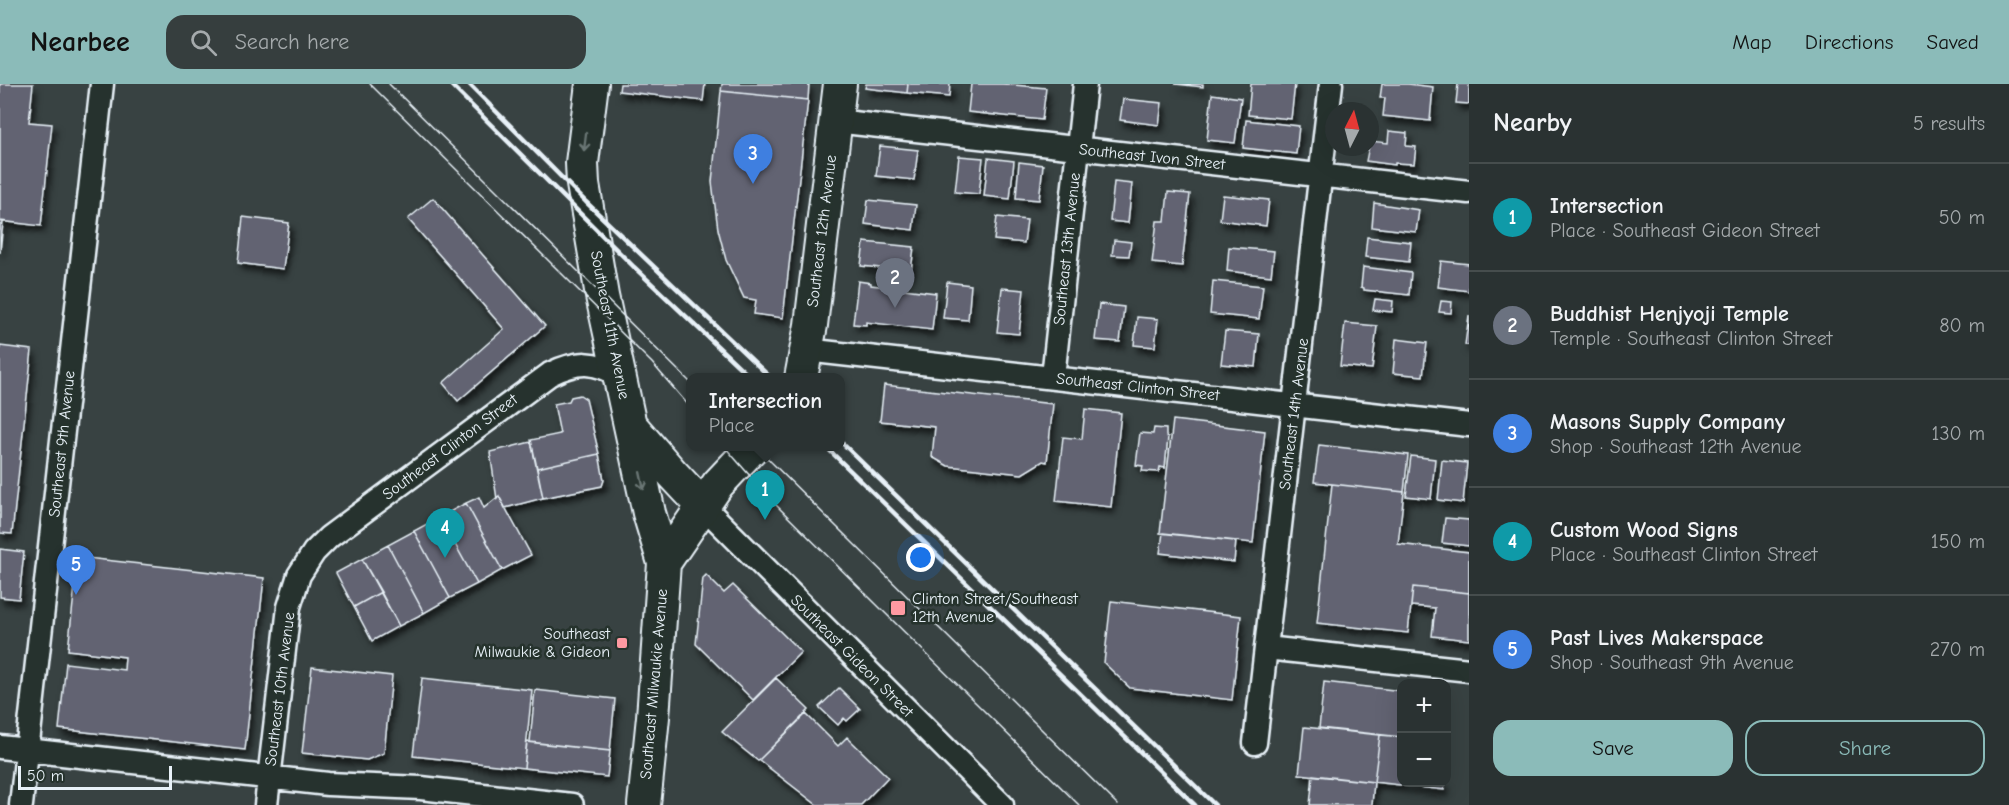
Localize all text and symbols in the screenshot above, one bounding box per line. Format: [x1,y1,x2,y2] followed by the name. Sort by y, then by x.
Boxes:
[166,15,586,69] search box
[30,26,130,58] text: Nearbee
[187,26,220,59] icon: search
[235,29,349,55] text: Search here
[1732,30,1772,54] text: Map
[1805,30,1894,54] text: Directions
[1927,30,1979,54] text: Saved
[1325,102,1379,156] north arrow
[1493,108,1572,138] text: Nearby
[1913,112,1985,135] text: 5 results
[579,132,590,152] one-way arrow
[734,135,772,184] pin: 3
[1078,140,1226,174] street label: Southeast Ivon Street
[804,154,840,308] street label: Southeast 12th Avenue
[1050,172,1084,326] street label: Southeast 13th Avenue
[1550,193,1664,219] text: Intersection
[1509,206,1516,229] text: 1
[1939,206,1985,229] text: 50 m
[1550,219,1820,242] text: Place · Southeast Gideon Street
[587,249,633,401] street label: Southeast 11th Avenue
[876,258,914,308] pin: 2
[1550,301,1789,327] text: Buddhist Henjyoji Temple
[1508,314,1517,337] text: 2
[1939,314,1985,337] text: 80 m
[1550,327,1832,350] text: Temple · Southeast Clinton Street
[1276,337,1312,491] street label: Southeast 14th Avenue
[1055,369,1221,405] street label: Southeast Clinton Street
[45,370,79,518] street label: Southeast 9th Avenue
[686,373,845,451] popup
[709,388,822,414] text: Intersection
[379,390,521,504] street label: Southeast Clinton Street
[1550,409,1785,435] text: Masons Supply Company
[709,414,754,437] text: Place
[1508,422,1517,445] text: 3
[1932,422,1985,445] text: 130 m
[1550,435,1802,458] text: Shop · Southeast 12th Avenue
[746,470,784,520] pin: 1
[637,471,648,491] one-way arrow
[426,508,464,558] pin: 4
[1550,517,1738,543] text: Custom Wood Signs
[1508,530,1517,553] text: 4
[1931,530,1985,553] text: 150 m
[906,543,935,572] your location
[1550,543,1818,566] text: Place · Southeast Clinton Street
[56,546,96,595] pin: 5
[637,588,671,780] street label: Southeast Milwaukie Avenue
[912,590,1078,626] place label: Clinton Street/Southeast 12th Avenue
[787,591,917,721] street label: Southeast Gideon Street
[889,599,907,617] marker: Clinton Street/Southeast 12th Avenue
[262,611,298,767] street label: Southeast 10th Avenue
[474,625,610,661] place label: Southeast Milwaukie & Gideon
[1550,625,1763,651] text: Past Lives Makerspace
[615,636,629,650] marker: Southeast Milwaukie & Gideon
[1507,638,1518,661] text: 5
[1930,638,1985,661] text: 270 m
[1550,651,1794,674] text: Shop · Southeast 9th Avenue
[1397,679,1451,787] map controls
[1397,679,1451,733] button: +
[1493,720,1733,776] button: Save
[1745,720,1985,776] button: Share
[1397,733,1451,787] button: −
[18,763,172,790] scale bar
[27,767,64,785] text: 50 m

